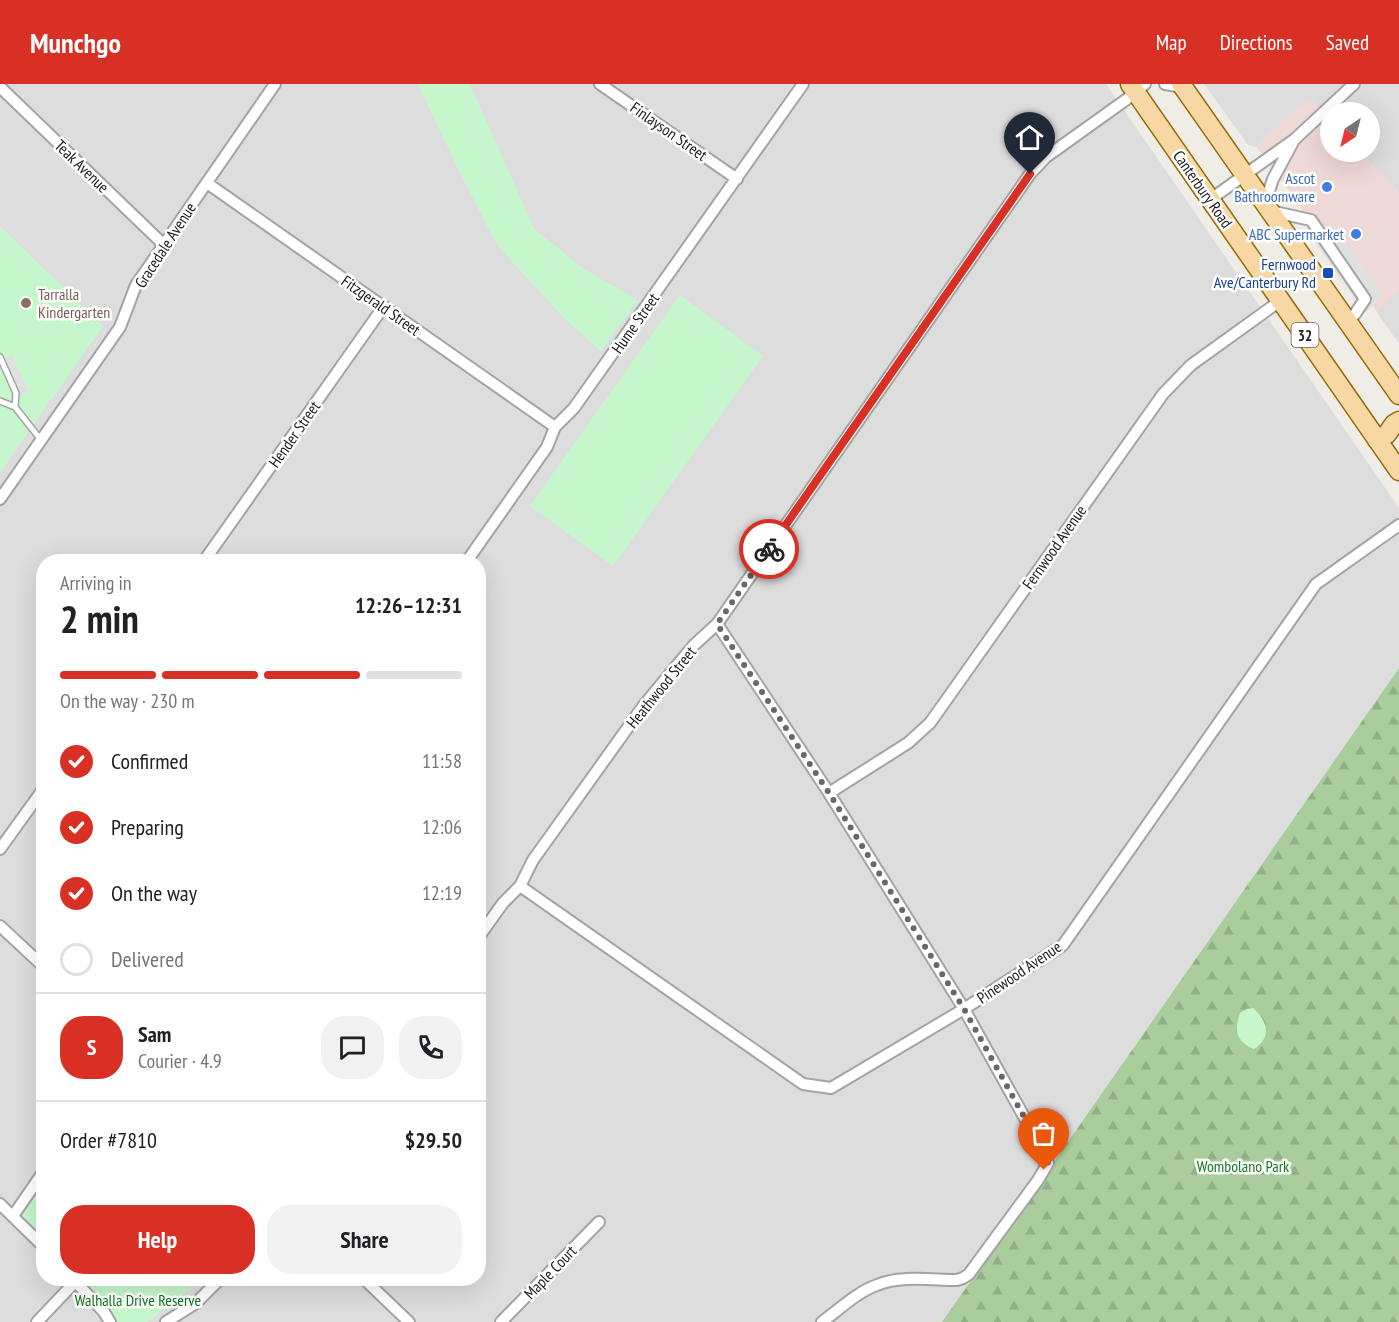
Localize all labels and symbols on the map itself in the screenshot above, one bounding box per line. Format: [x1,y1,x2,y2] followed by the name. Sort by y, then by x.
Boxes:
[627,97,712,165] street label: Finlayson Street
[1320,102,1380,162] north arrow
[1004,112,1055,174] pin
[51,135,113,197] street label: Teak Avenue
[1169,146,1237,232] street label: Canterbury Road
[1234,168,1316,206] place label: Ascot Bathroomware
[1320,180,1334,194] marker: Ascot Bathroomware
[130,199,200,291] street label: Gracedale Avenue
[1249,224,1345,244] place label: ABC Supermarket
[1349,227,1363,241] marker: ABC Supermarket
[1214,254,1316,292] place label: Fernwood Ave/Canterbury Rd
[1321,266,1335,280] marker: Fernwood Ave/Canterbury Rd
[338,271,425,340] street label: Fitzgerald Street
[38,284,110,322] place label: Tarralla Kindergarten
[607,288,663,357] street label: Hume Street
[19,296,33,310] marker: Tarralla Kindergarten
[1292,323,1318,347] road number: 32
[264,396,325,471] street label: Hender Street
[1018,501,1090,593] street label: Fernwood Avenue
[739,519,799,579] courier
[622,642,700,732] street label: Heathwood Street
[973,936,1065,1008] street label: Pinewood Avenue
[1018,1108,1069,1170] pin
[1197,1156,1290,1176] park label: Wombolano Park
[519,1240,581,1303] street label: Maple Court
[75,1290,201,1310] park label: Walhalla Drive Reserve

